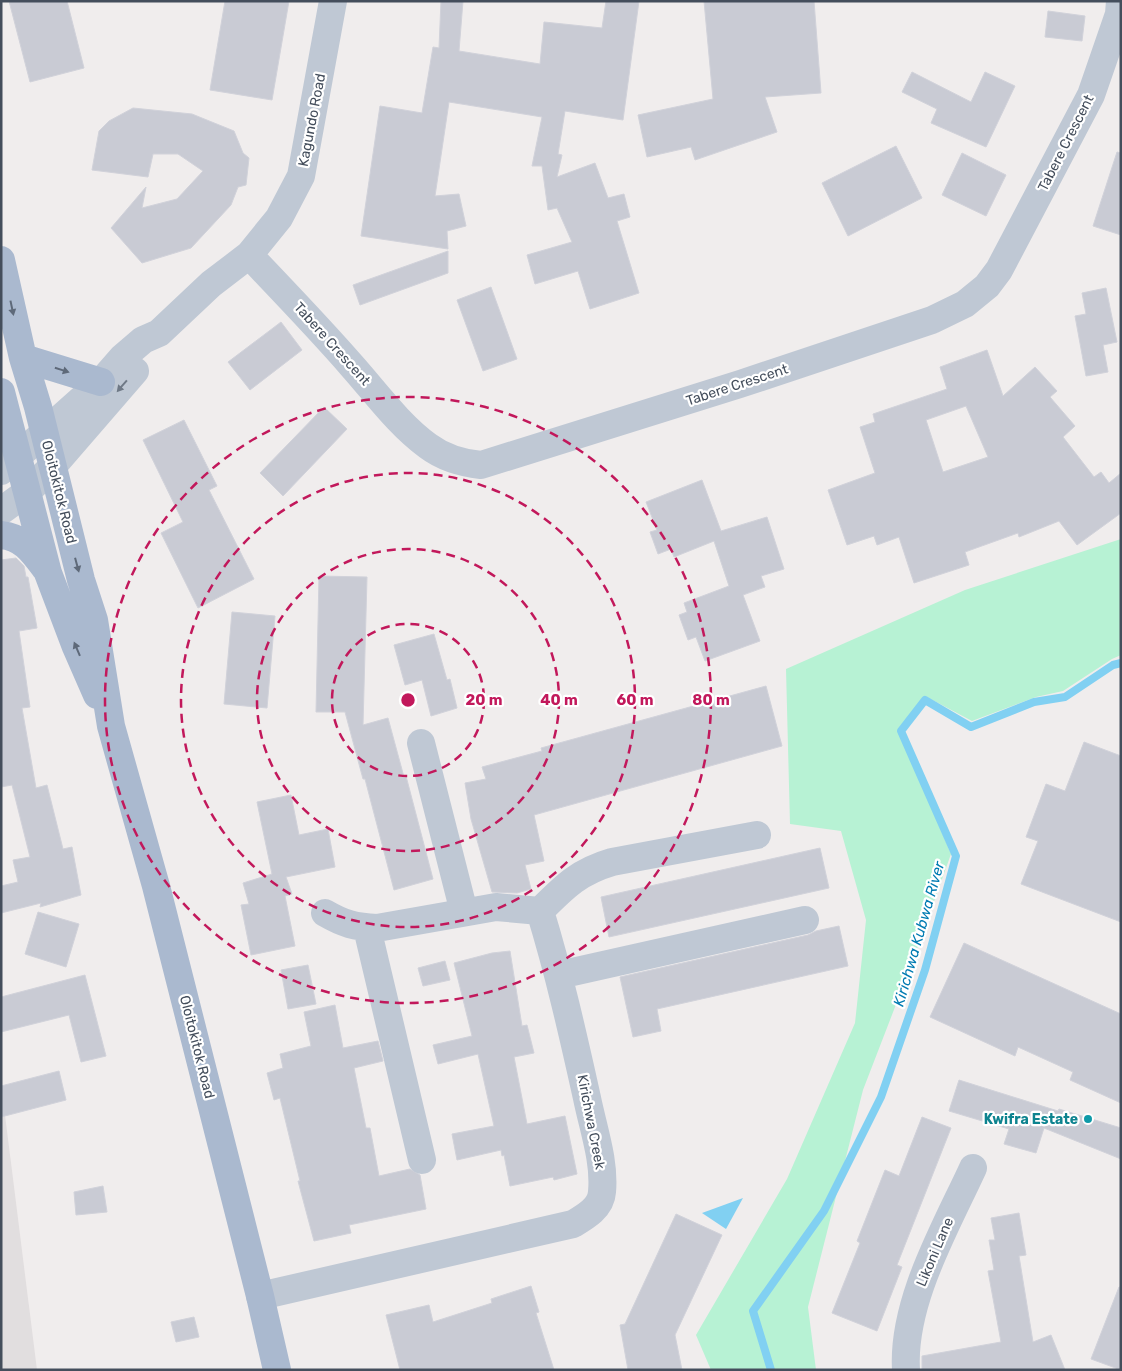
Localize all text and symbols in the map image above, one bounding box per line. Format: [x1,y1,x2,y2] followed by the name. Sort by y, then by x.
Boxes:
[295,72,329,168] street label: Kagundo Road
[1034,91,1098,194] street label: Tabere Crescent
[290,299,374,389] street label: Tabere Crescent
[8,300,16,315] one-way arrow
[684,360,791,409] street label: Tabere Crescent
[55,367,70,375] one-way arrow
[116,380,127,393] one-way arrow
[38,439,80,545] street label: Oloitokitok Road
[74,558,82,573] one-way arrow
[72,642,80,656] one-way arrow
[399,691,417,709] centre of rings
[466,691,502,709] text: 20 m
[540,691,578,709] text: 40 m
[617,691,653,709] text: 60 m
[692,691,730,709] text: 80 m
[890,858,949,1009] water label: Kirichwa Kubwa River
[176,994,218,1100] street label: Oloitokitok Road
[573,1073,609,1172] street label: Kirichwa Creek
[984,1111,1078,1128] place label: Kwifra Estate
[1082,1113,1094,1125] marker: Kwifra Estate
[913,1215,957,1289] street label: Likoni Lane

